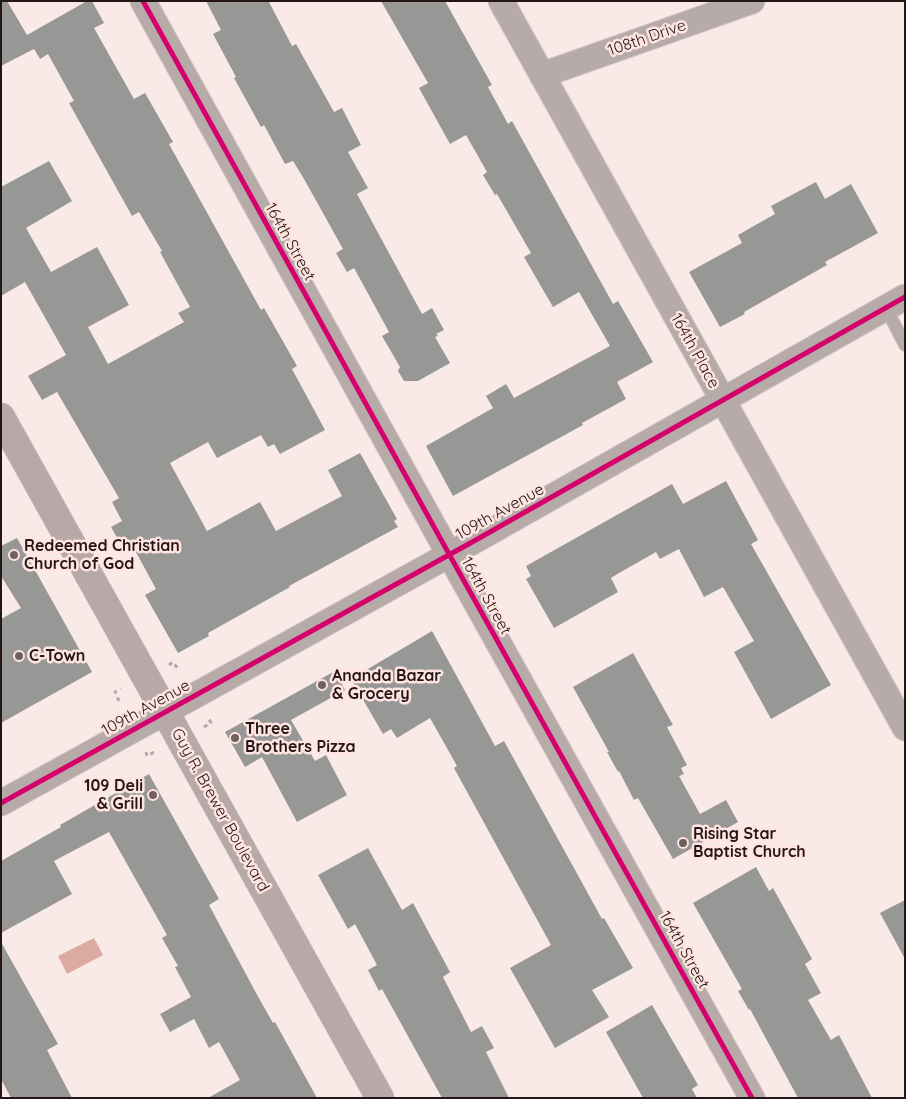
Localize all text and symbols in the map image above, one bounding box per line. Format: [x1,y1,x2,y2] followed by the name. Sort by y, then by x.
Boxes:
[605,16,689,60] street label: 108th Drive
[261,200,319,284] street label: 164th Street
[667,310,723,392] street label: 164th Place
[453,480,547,544] street label: 109th Avenue
[24,536,180,574] place label: Redeemed Christian Church of God
[8,549,20,561] marker: Redeemed Christian Church of God
[457,554,515,638] street label: 164th Street
[29,646,85,666] place label: C-Town
[13,650,25,662] marker: C-Town
[332,666,441,704] place label: Ananda Bazar & Grocery
[99,676,193,740] street label: 109th Avenue
[316,679,328,691] marker: Ananda Bazar & Grocery
[245,719,356,757] place label: Three Brothers Pizza
[167,725,273,895] street label: Guy R. Brewer Boulevard
[229,732,241,744] marker: Three Brothers Pizza
[84,776,143,814] place label: 109 Deli & Grill
[147,789,159,801] marker: 109 Deli & Grill
[693,824,806,862] place label: Rising Star Baptist Church
[677,837,689,849] marker: Rising Star Baptist Church
[655,908,713,992] street label: 164th Street

